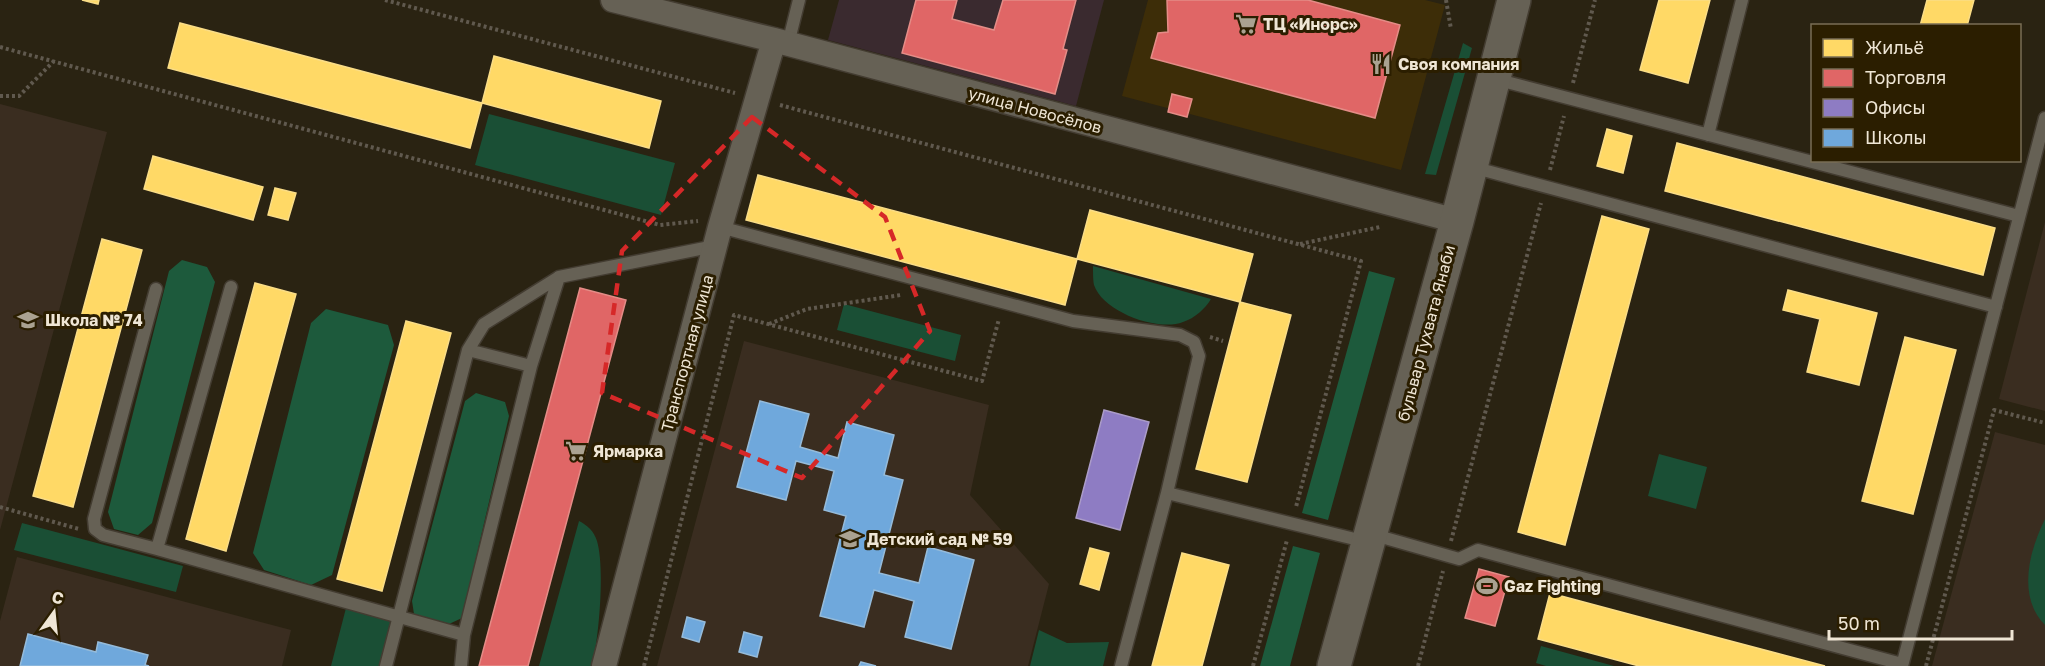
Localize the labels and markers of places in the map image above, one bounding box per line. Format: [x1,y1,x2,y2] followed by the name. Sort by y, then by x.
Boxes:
[1234,12,1258,36] supermarket icon: ТЦ «Инорс»
[1263,14,1358,34] place label: ТЦ «Инорс»
[1369,52,1393,76] restaurant icon: Своя компания
[1398,54,1519,74] place label: Своя компания
[16,308,40,332] school or university icon: Школа № 74
[45,310,143,330] place label: Школа № 74
[564,439,588,463] supermarket icon: Ярмарка
[593,441,663,461] place label: Ярмарка
[838,527,862,551] school or university icon: Детский сад № 59
[867,529,1013,549] place label: Детский сад № 59
[1475,574,1499,598] sports icon: Gaz Fighting
[1504,576,1601,596] place label: Gaz Fighting

